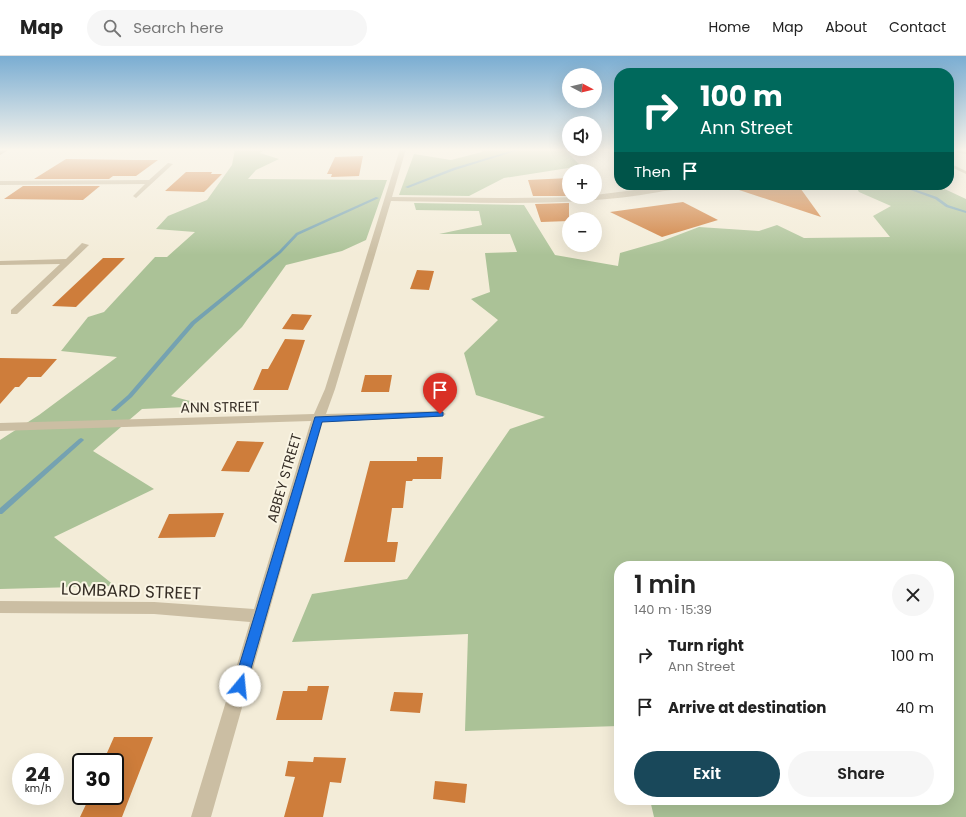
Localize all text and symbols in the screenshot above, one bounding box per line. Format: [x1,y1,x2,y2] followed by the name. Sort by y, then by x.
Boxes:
[87,10,367,46] search box
[20,14,63,41] text: Map
[101,17,123,39] icon: search
[133,17,224,38] text: Search here
[708,17,750,37] text: Home
[772,17,803,37] text: Map
[825,17,867,37] text: About
[889,17,946,37] text: Contact
[562,68,602,108] north arrow
[562,68,602,252] map controls
[700,77,783,116] text: 100 m
[634,84,686,136] icon: right
[700,115,793,140] text: Ann Street
[562,116,602,156] button: sound
[679,160,701,182] icon: arrive
[634,161,671,182] text: Then
[562,164,602,204] button: +
[562,212,602,252] button: −
[423,373,457,414] pin
[429,379,451,401] icon: arrive
[180,396,260,418] street label: ANN STREET
[262,431,306,525] street label: ABBEY STREET
[634,568,696,601] text: 1 min
[892,574,934,616] button: close
[60,577,202,605] street label: LOMBARD STREET
[634,600,712,619] text: 140 m · 15:39
[668,635,744,656] text: Turn right
[634,644,656,666] icon: right
[891,645,934,666] text: 100 m
[668,657,735,676] text: Ann Street
[219,665,261,707] position arrow
[634,696,656,718] icon: arrive
[668,697,826,718] text: Arrive at destination
[896,697,934,718] text: 40 m
[634,751,780,797] button: Exit
[788,751,934,797] button: Share
[72,753,124,805] speed limit sign: 30
[26,760,50,788] text: 24
[25,781,51,796] text: km/h

